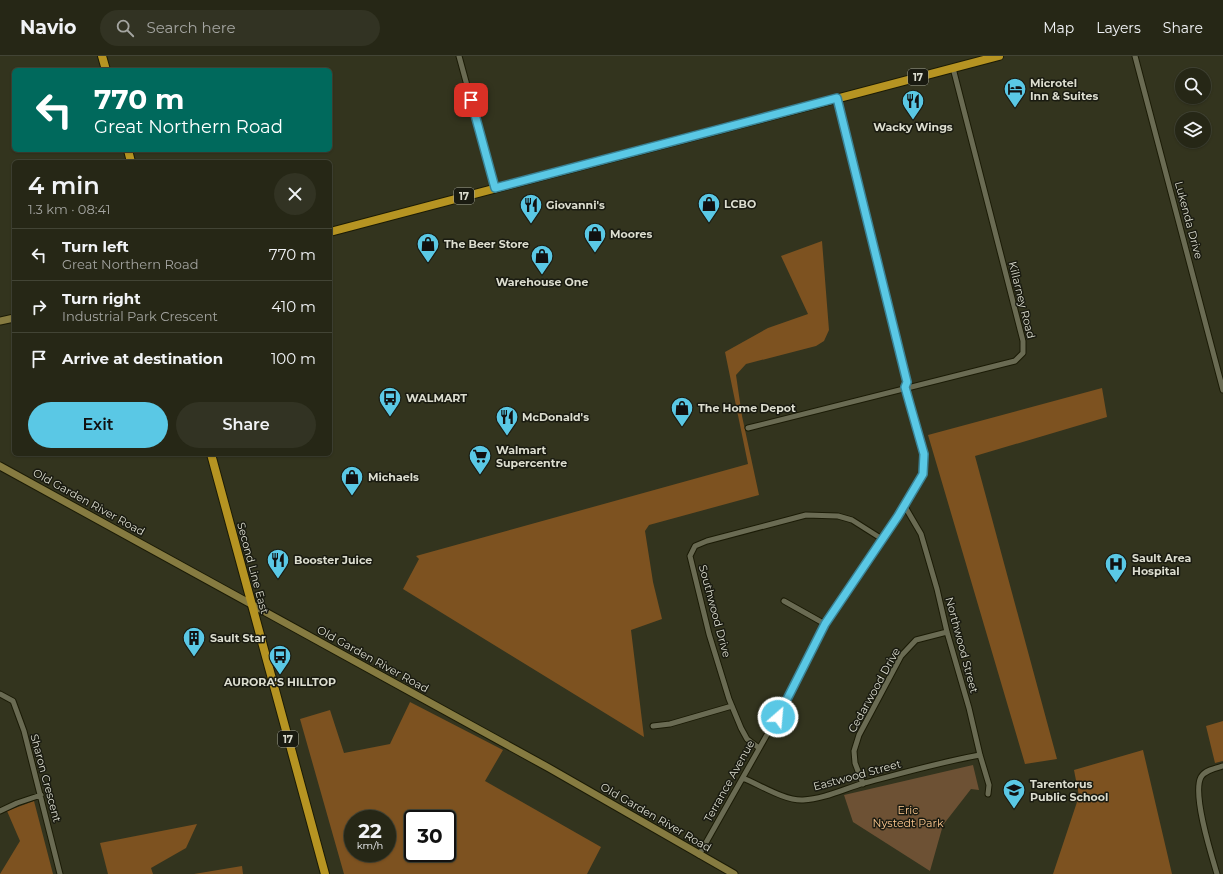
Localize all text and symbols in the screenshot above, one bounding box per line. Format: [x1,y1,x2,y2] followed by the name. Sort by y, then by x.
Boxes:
[100,10,380,46] search box
[20,16,76,39] text: Navio
[114,17,136,39] icon: search
[146,18,236,37] text: Search here
[1043,19,1074,37] text: Map
[1096,19,1141,37] text: Layers
[1163,19,1203,37] text: Share
[1175,68,1211,148] map controls
[1175,68,1211,104] button: search
[908,69,928,85] road number: 17
[1002,76,1028,109] hotel icon: Microtel Inn & Suites
[1030,76,1098,103] place label: Microtel Inn & Suites
[94,82,184,116] text: 770 m
[454,83,488,117] pin
[28,84,80,136] icon: left
[900,88,926,121] restaurant icon: Wacky Wings
[460,89,482,111] icon: arrive
[1175,112,1211,148] button: layers
[94,116,283,138] text: Great Northern Road
[873,120,953,134] place label: Wacky Wings
[28,171,100,200] text: 4 min
[274,173,316,215] button: close
[1172,180,1206,261] street label: Lukenda Drive
[454,188,474,204] road number: 17
[696,191,722,224] shop icon: LCBO
[518,192,544,225] restaurant icon: Giovanni's
[724,197,756,211] place label: LCBO
[546,198,605,212] place label: Giovanni's
[28,201,111,217] text: 1.3 km · 08:41
[582,221,608,254] shop icon: Moores
[610,227,653,241] place label: Moores
[415,231,441,264] shop icon: The Beer Store
[62,237,129,256] text: Turn left
[444,237,529,251] place label: The Beer Store
[529,243,555,276] shop icon: Warehouse One
[28,244,50,266] icon: left
[269,245,316,264] text: 770 m
[62,256,198,272] text: Great Northern Road
[1006,260,1038,340] street label: Killarney Road
[496,275,588,289] place label: Warehouse One
[62,289,141,308] text: Turn right
[28,296,50,318] icon: right
[271,297,316,316] text: 410 m
[62,308,218,324] text: Industrial Park Crescent
[28,348,50,370] icon: arrive
[62,349,223,368] text: Arrive at destination
[271,349,316,368] text: 100 m
[377,385,403,418] bus stop icon: WALMART
[406,391,467,405] place label: WALMART
[669,395,695,428] shop icon: The Home Depot
[698,401,796,415] place label: The Home Depot
[28,402,168,448] button: Exit
[176,402,316,448] button: Share
[494,404,520,437] restaurant icon: McDonald's
[522,410,589,424] place label: McDonald's
[467,443,493,476] supermarket icon: Walmart Supercentre
[496,443,567,470] place label: Walmart Supercentre
[339,464,365,497] shop icon: Michaels
[31,465,147,539] street label: Old Garden River Road
[368,470,419,484] place label: Michaels
[234,521,272,616] street label: Second Line East
[265,547,291,580] restaurant icon: Booster Juice
[1103,551,1129,584] hospital icon: Sault Area Hospital
[1132,551,1191,578] place label: Sault Area Hospital
[294,553,372,567] place label: Booster Juice
[696,563,734,659] street label: Southwood Drive
[942,595,982,695] street label: Northwood Street
[315,622,431,696] street label: Old Garden River Road
[181,625,207,658] building icon: Sault Star
[210,631,266,645] place label: Sault Star
[267,643,293,676] bus stop icon: AURORA'S HILLTOP
[845,645,903,735] street label: Cedarwood Drive
[223,675,336,689] place label: AURORA'S HILLTOP
[757,696,799,738] position arrow
[278,731,298,747] road number: 17
[27,732,65,824] street label: Sharon Crescent
[701,737,758,824] street label: Terrance Avenue
[812,756,903,793] street label: Eastwood Street
[1001,777,1027,810] school or university icon: Tarentorus Public School
[1030,777,1108,804] place label: Tarentorus Public School
[598,780,714,854] street label: Old Garden River Road
[873,803,944,830] park label: Eric Nystedt Park
[404,810,456,862] speed limit sign: 30
[358,819,382,843] text: 22
[357,839,383,852] text: km/h

